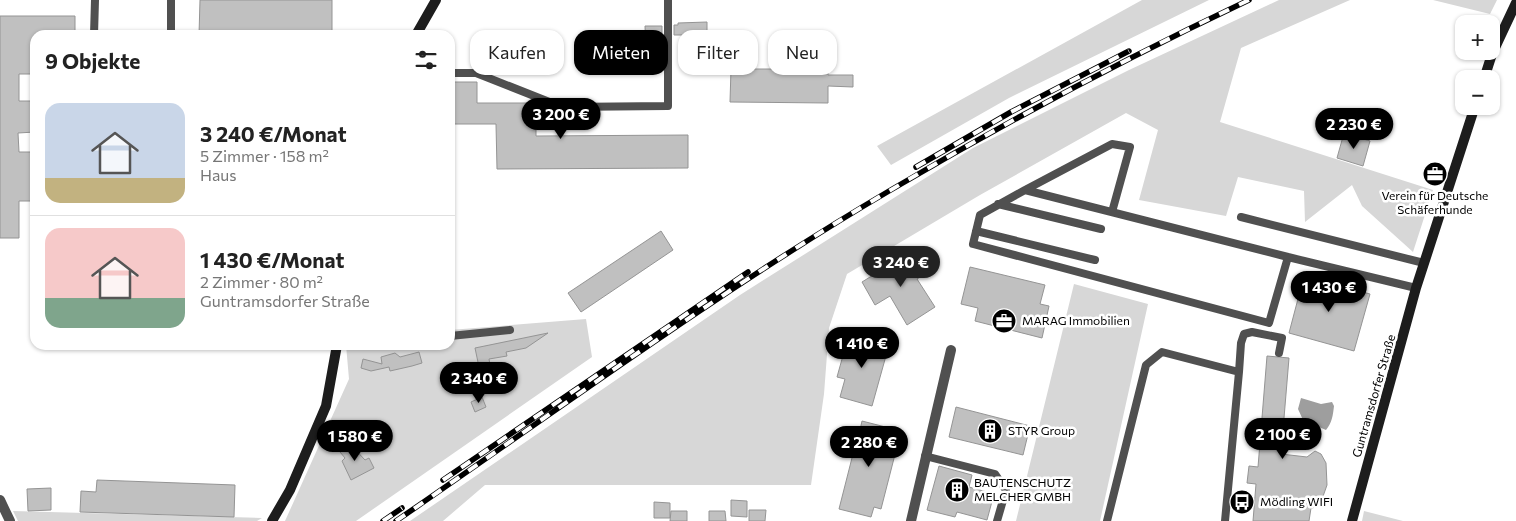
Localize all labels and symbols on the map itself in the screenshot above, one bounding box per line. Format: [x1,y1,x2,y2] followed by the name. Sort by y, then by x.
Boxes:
[515,98,607,140] pin: 3 200 €
[1308,108,1400,150] pin: 2 230 €
[1422,161,1448,187] office icon: Verein für Deutsche Schäferhunde
[1382,188,1488,216] place label: Verein für Deutsche Schäferhunde
[855,246,947,288] pin: 3 240 €
[1283,270,1375,313] pin: 1 430 €
[991,308,1017,334] office icon: MARAG Immobilien
[1022,313,1130,327] place label: MARAG Immobilien
[816,326,908,369] pin: 1 410 €
[1349,333,1397,459] street label: Guntramsdorfer Straße
[433,362,525,404] pin: 2 340 €
[977,418,1003,444] building icon: STYR Group
[1237,418,1329,460] pin: 2 100 €
[309,420,401,462] pin: 1 580 €
[1008,423,1075,437] place label: STYR Group
[823,426,915,468] pin: 2 280 €
[974,475,1071,503] place label: BAUTENSCHUTZ MELCHER GMBH
[944,477,970,503] building icon: BAUTENSCHUTZ MELCHER GMBH
[1229,489,1255,515] bus stop icon: Mödling WIFI
[1260,494,1333,508] place label: Mödling WIFI

